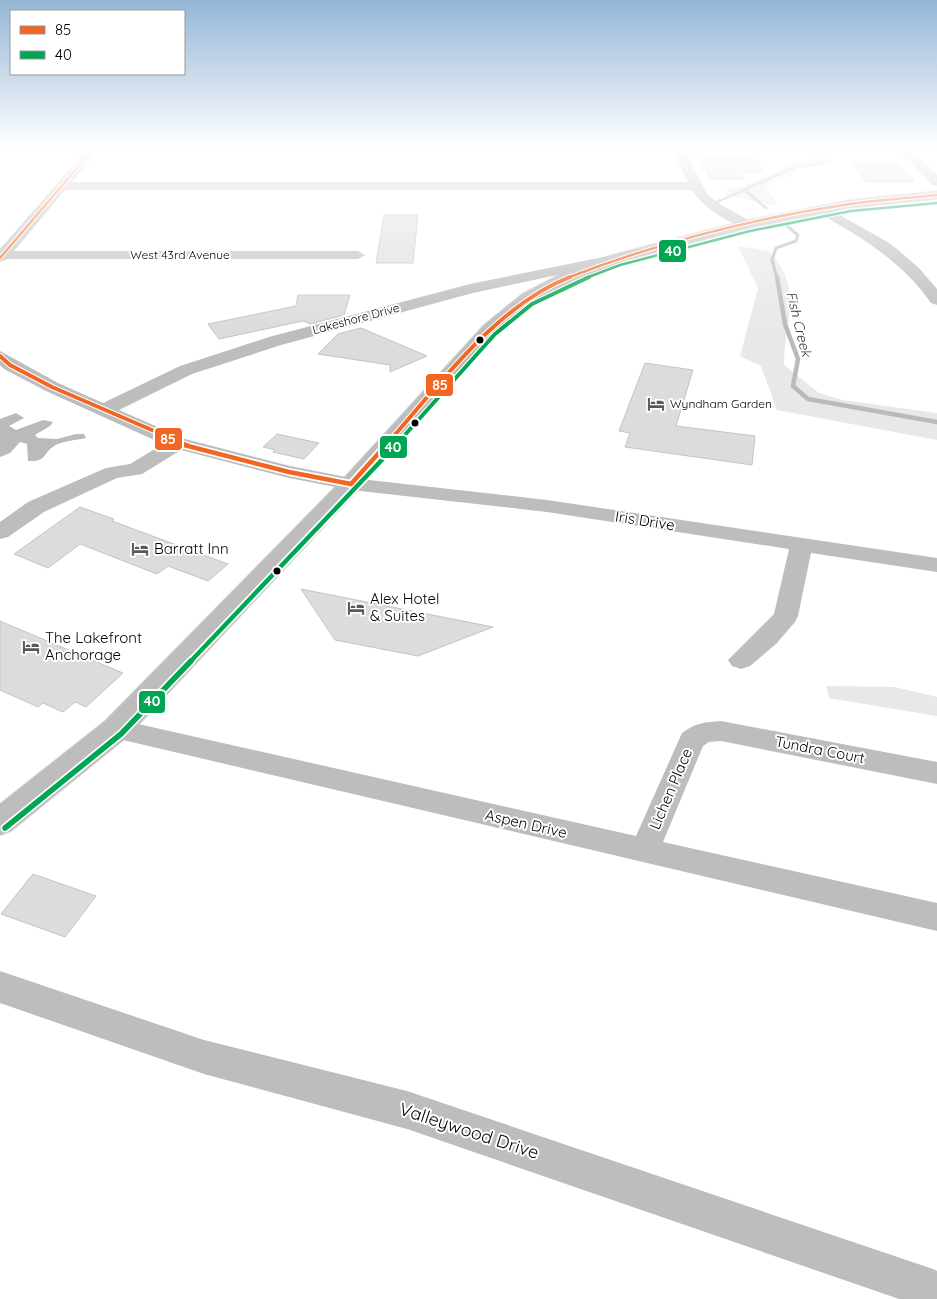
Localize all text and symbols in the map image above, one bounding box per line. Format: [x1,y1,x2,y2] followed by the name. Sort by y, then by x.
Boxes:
[10,10,185,75] legend
[55,20,71,39] text: 85
[55,45,72,64] text: 40
[658,239,687,263] line badge: 40
[665,242,682,260] text: 40
[130,247,230,262] street label: West 43rd Avenue
[782,289,816,360] water label: Fish Creek
[311,300,401,337] street label: Lakeshore Drive
[475,335,485,345] unlabelled marker
[425,373,454,397] line badge: 85
[432,376,448,394] text: 85
[646,394,666,414] hotel icon: Wyndham Garden
[670,396,772,411] place label: Wyndham Garden
[410,418,420,428] unlabelled marker
[154,427,183,451] line badge: 85
[160,430,176,448] text: 85
[379,435,408,459] line badge: 40
[385,438,402,456] text: 40
[614,506,676,535] street label: Iris Drive
[130,539,150,559] hotel icon: Barratt Inn
[154,539,229,558] place label: Barratt Inn
[272,566,282,576] unlabelled marker
[370,589,440,625] place label: Alex Hotel & Suites
[346,598,366,618] hotel icon: Alex Hotel & Suites
[45,628,142,664] place label: The Lakefront Anchorage
[21,637,41,657] hotel icon: The Lakefront Anchorage
[138,690,166,714] line badge: 40
[144,692,161,710] text: 40
[774,732,866,767] street label: Tundra Court
[645,745,696,832] street label: Lichen Place
[483,805,569,842] street label: Aspen Drive
[396,1097,542,1164] street label: Valleywood Drive

